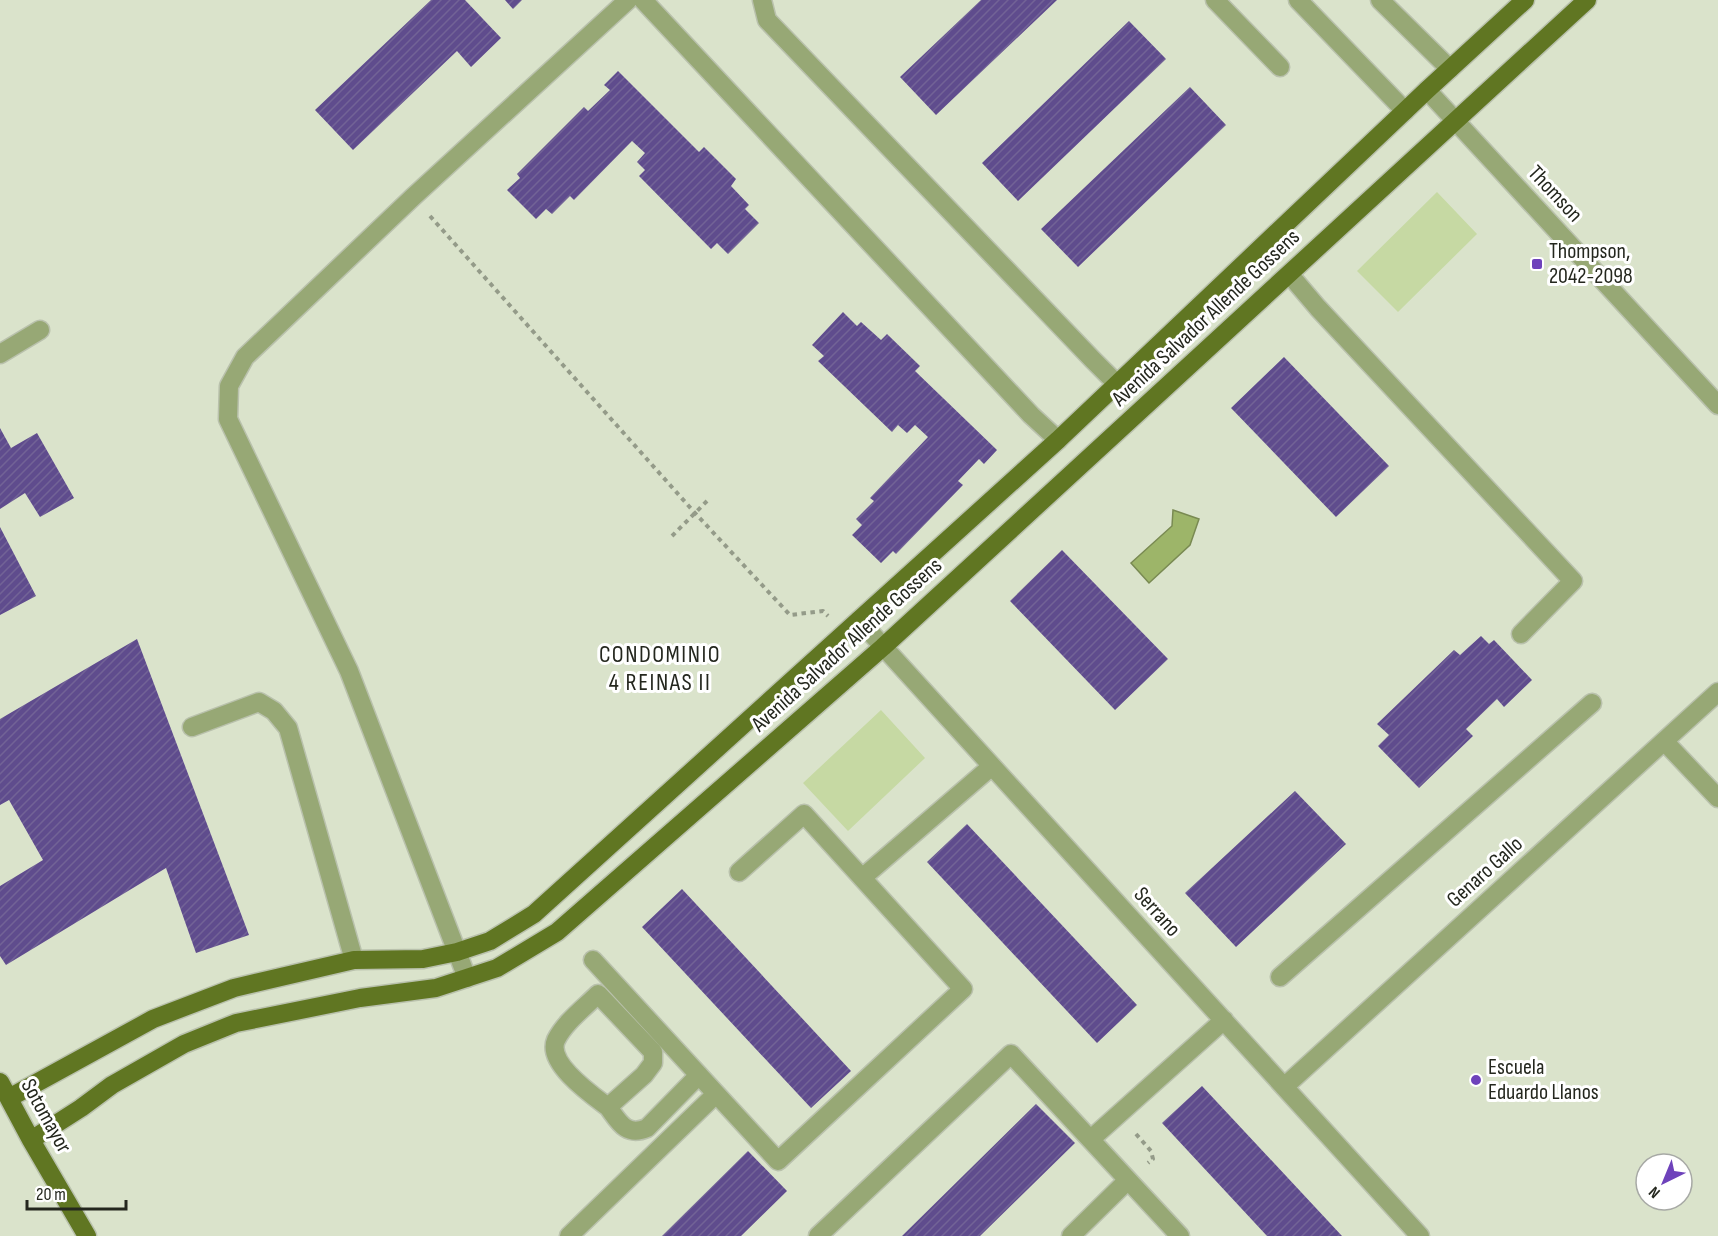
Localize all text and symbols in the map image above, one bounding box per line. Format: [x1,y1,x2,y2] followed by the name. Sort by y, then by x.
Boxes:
[1522,160,1588,228] street label: Thomson
[1106,224,1306,413] street label: Avenida Salvador Allende Gossens
[1549,238,1633,290] place label: Thompson, 2042-2098
[1530,257,1544,271] marker: Thompson, 2042-2098
[745,552,948,738] street label: Avenida Salvador Allende Gossens
[599,640,721,697] district label: CONDOMINIO 4 REINAS II
[1441,831,1529,913] street label: Genaro Gallo
[1128,882,1186,942] street label: Serrano
[1488,1054,1599,1106] place label: Escuela Eduardo Llanos
[1469,1073,1483,1087] marker: Escuela Eduardo Llanos
[15,1074,77,1158] street label: Sotomayor
[1634,1152,1694,1212] north arrow
[27,1173,126,1211] scale bar
[1645,1182,1664,1202] text: N
[36,1184,66,1205] text: 20 m

